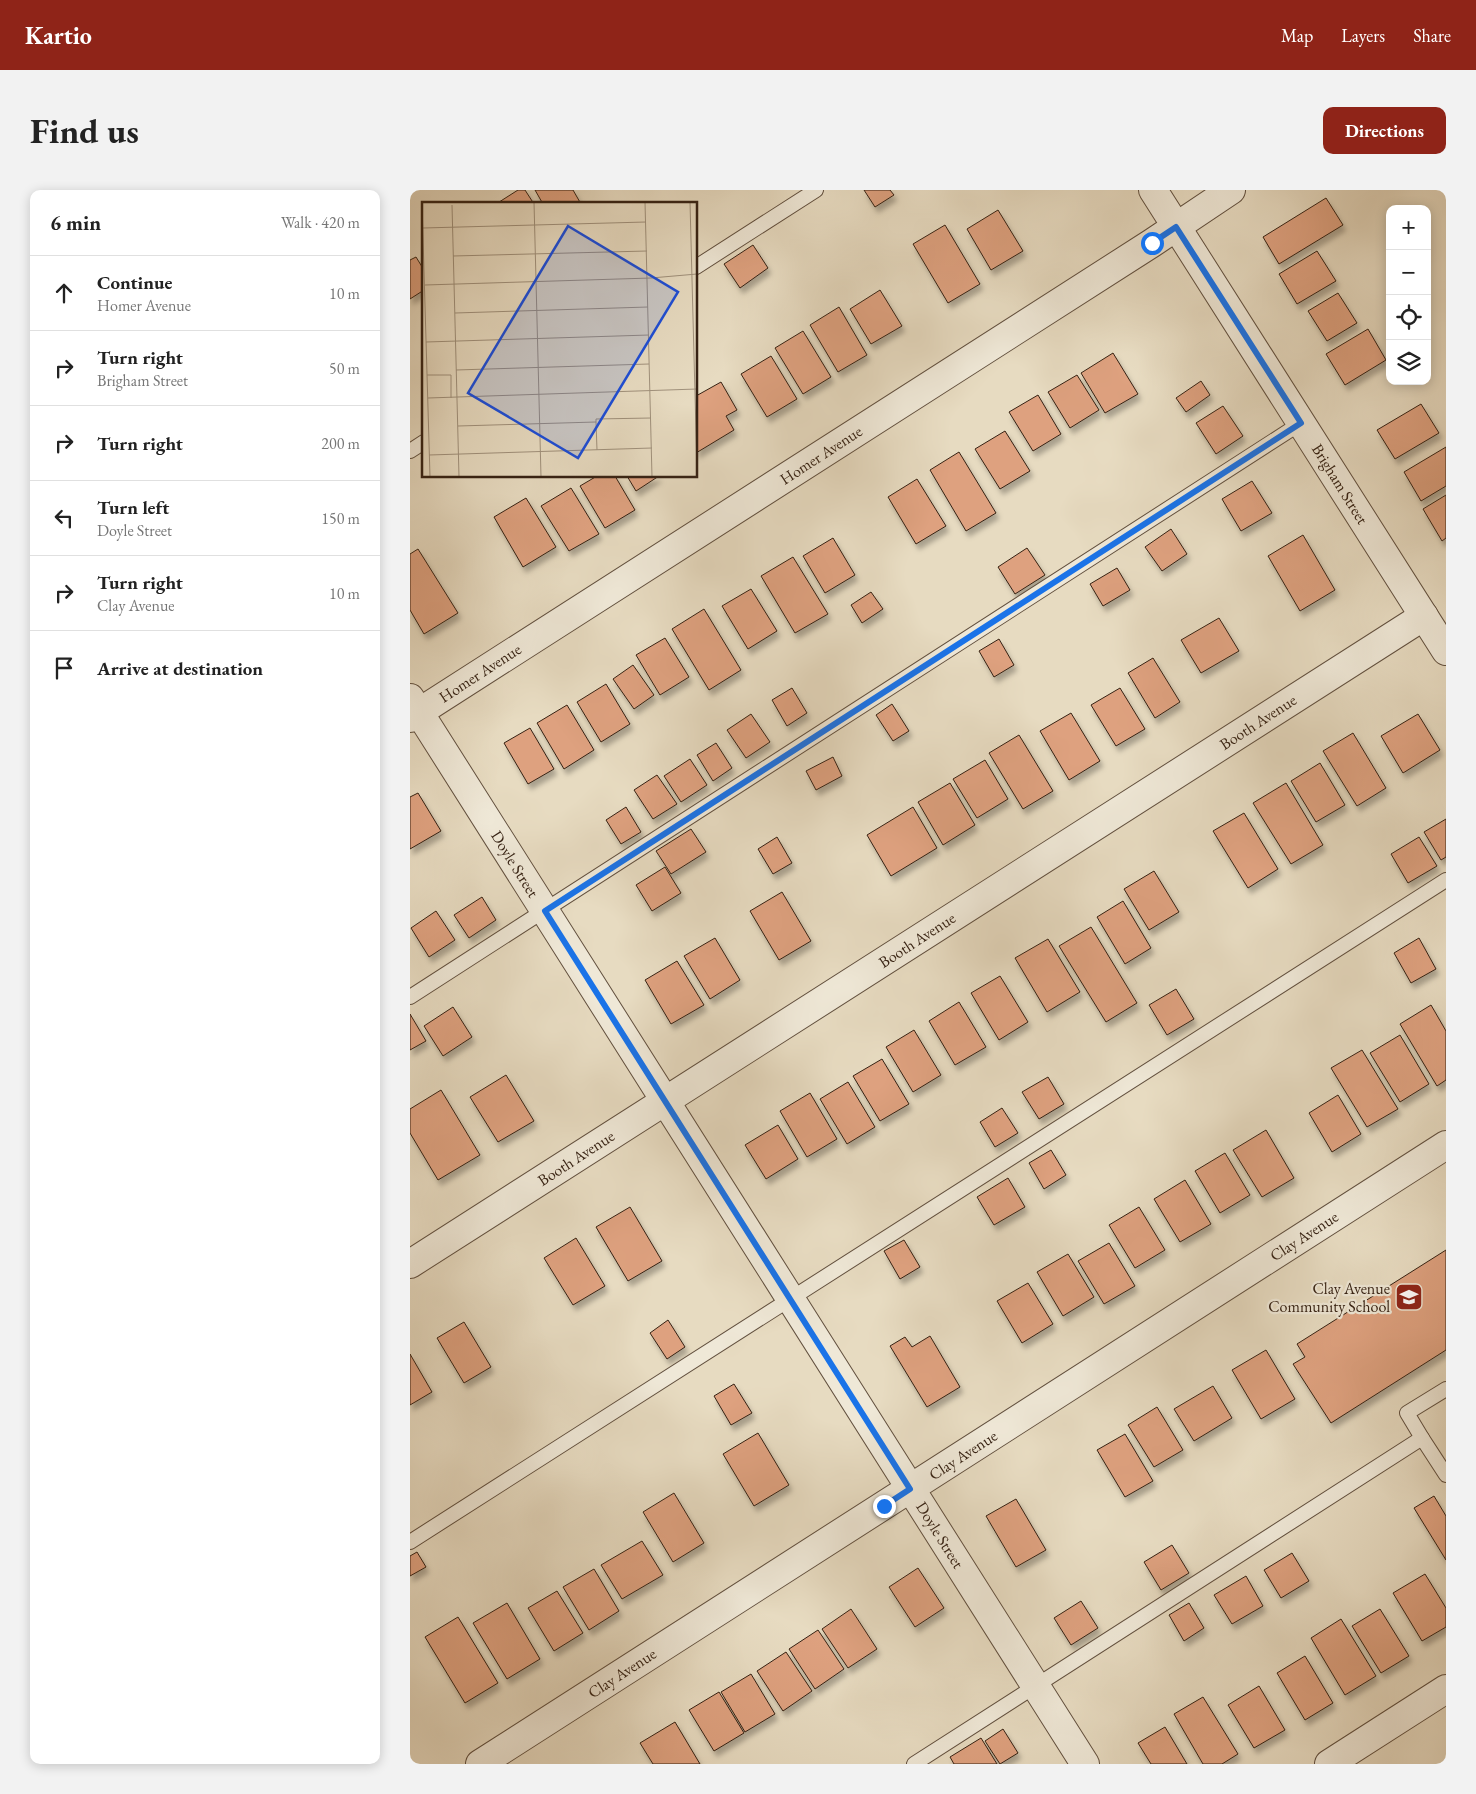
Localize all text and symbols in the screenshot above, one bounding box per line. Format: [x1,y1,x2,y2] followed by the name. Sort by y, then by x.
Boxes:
[25,20,92,51] text: Kartio
[1281,24,1313,47] text: Map
[1341,24,1385,47] text: Layers
[1413,24,1451,47] text: Share
[1323,107,1446,154] button: Directions
[30,108,139,153] text: Find us
[422,202,698,478] inset map
[1386,205,1431,385] map controls
[1386,205,1431,250] button: +
[50,209,101,236] text: 6 min
[281,212,360,233] text: Walk · 420 m
[1141,232,1164,255] route start
[1386,250,1431,295] button: −
[97,270,172,295] text: Continue
[50,279,78,307] icon: ahead
[329,283,360,304] text: 10 m
[97,295,191,316] text: Homer Avenue
[1386,295,1431,340] button: locate
[1386,340,1431,385] button: layers
[97,345,183,370] text: Turn right
[50,354,78,382] icon: right
[329,358,360,379] text: 50 m
[97,370,188,391] text: Brigham Street
[776,421,866,489] street label: Homer Avenue
[50,429,78,457] icon: right
[97,431,183,456] text: Turn right
[321,433,360,454] text: 200 m
[1307,440,1373,528] street label: Brigham Street
[97,495,169,520] text: Turn left
[50,504,78,532] icon: left
[321,508,360,529] text: 150 m
[97,520,172,541] text: Doyle Street
[97,570,183,595] text: Turn right
[50,579,78,607] icon: right
[329,583,360,604] text: 10 m
[97,595,175,616] text: Clay Avenue
[435,639,525,707] street label: Homer Avenue
[50,654,78,682] icon: arrive
[97,656,263,681] text: Arrive at destination
[1216,689,1300,755] street label: Booth Avenue
[486,827,544,901] street label: Doyle Street
[875,907,959,973] street label: Booth Avenue
[534,1125,618,1191] street label: Booth Avenue
[1266,1206,1342,1266] street label: Clay Avenue
[1268,1278,1390,1317] place label: Clay Avenue Community School
[1394,1282,1424,1312] school or university icon: Clay Avenue Community School
[925,1425,1001,1485] street label: Clay Avenue
[873,1495,896,1518] route end
[911,1498,969,1572] street label: Doyle Street
[584,1643,660,1703] street label: Clay Avenue

